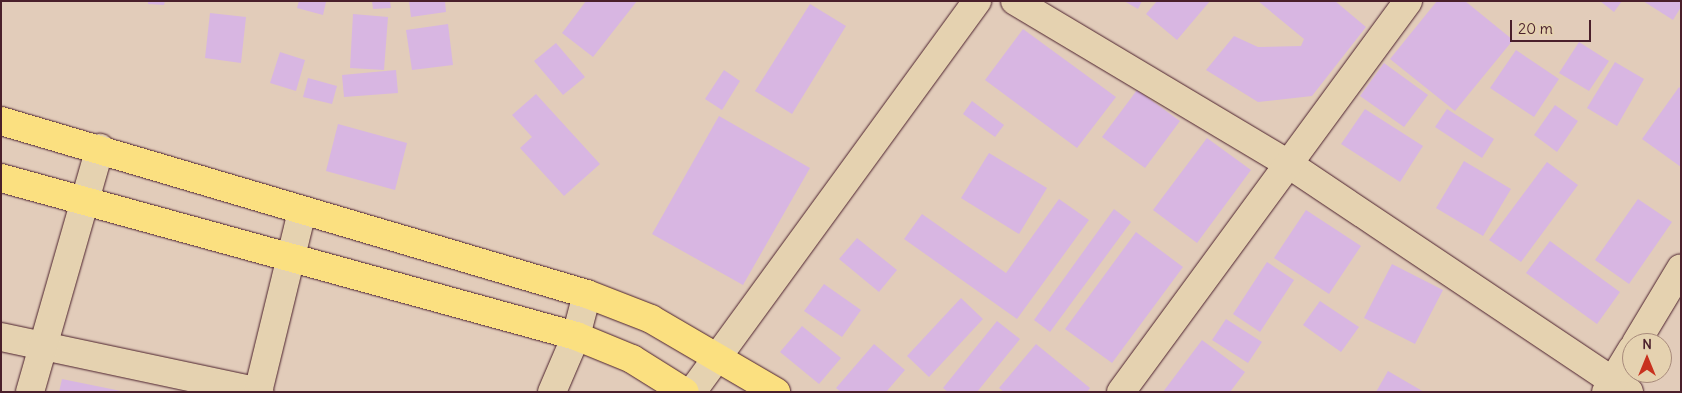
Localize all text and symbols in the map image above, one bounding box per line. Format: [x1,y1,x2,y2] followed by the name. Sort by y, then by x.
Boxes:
[1512,10,1593,42] scale bar
[1518,19,1553,38] text: 20 m
[1622,333,1672,383] north arrow
[1642,335,1652,353] text: N

